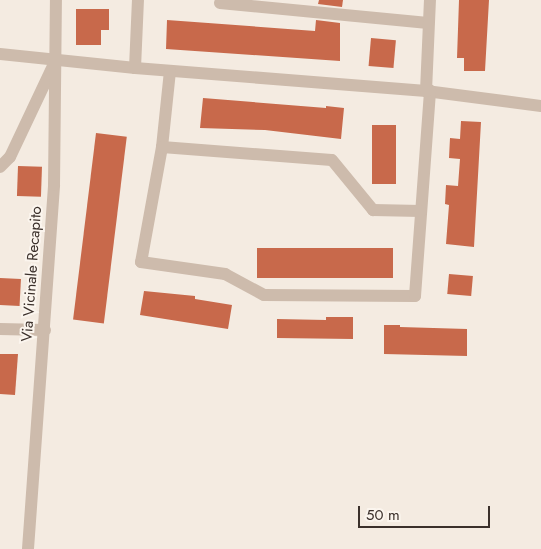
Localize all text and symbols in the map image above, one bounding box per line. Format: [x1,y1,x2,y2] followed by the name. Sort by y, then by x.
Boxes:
[18,206,46,342] street label: Via Vicinale Recapito
[361,496,494,528] scale bar
[366,504,400,526] text: 50 m

